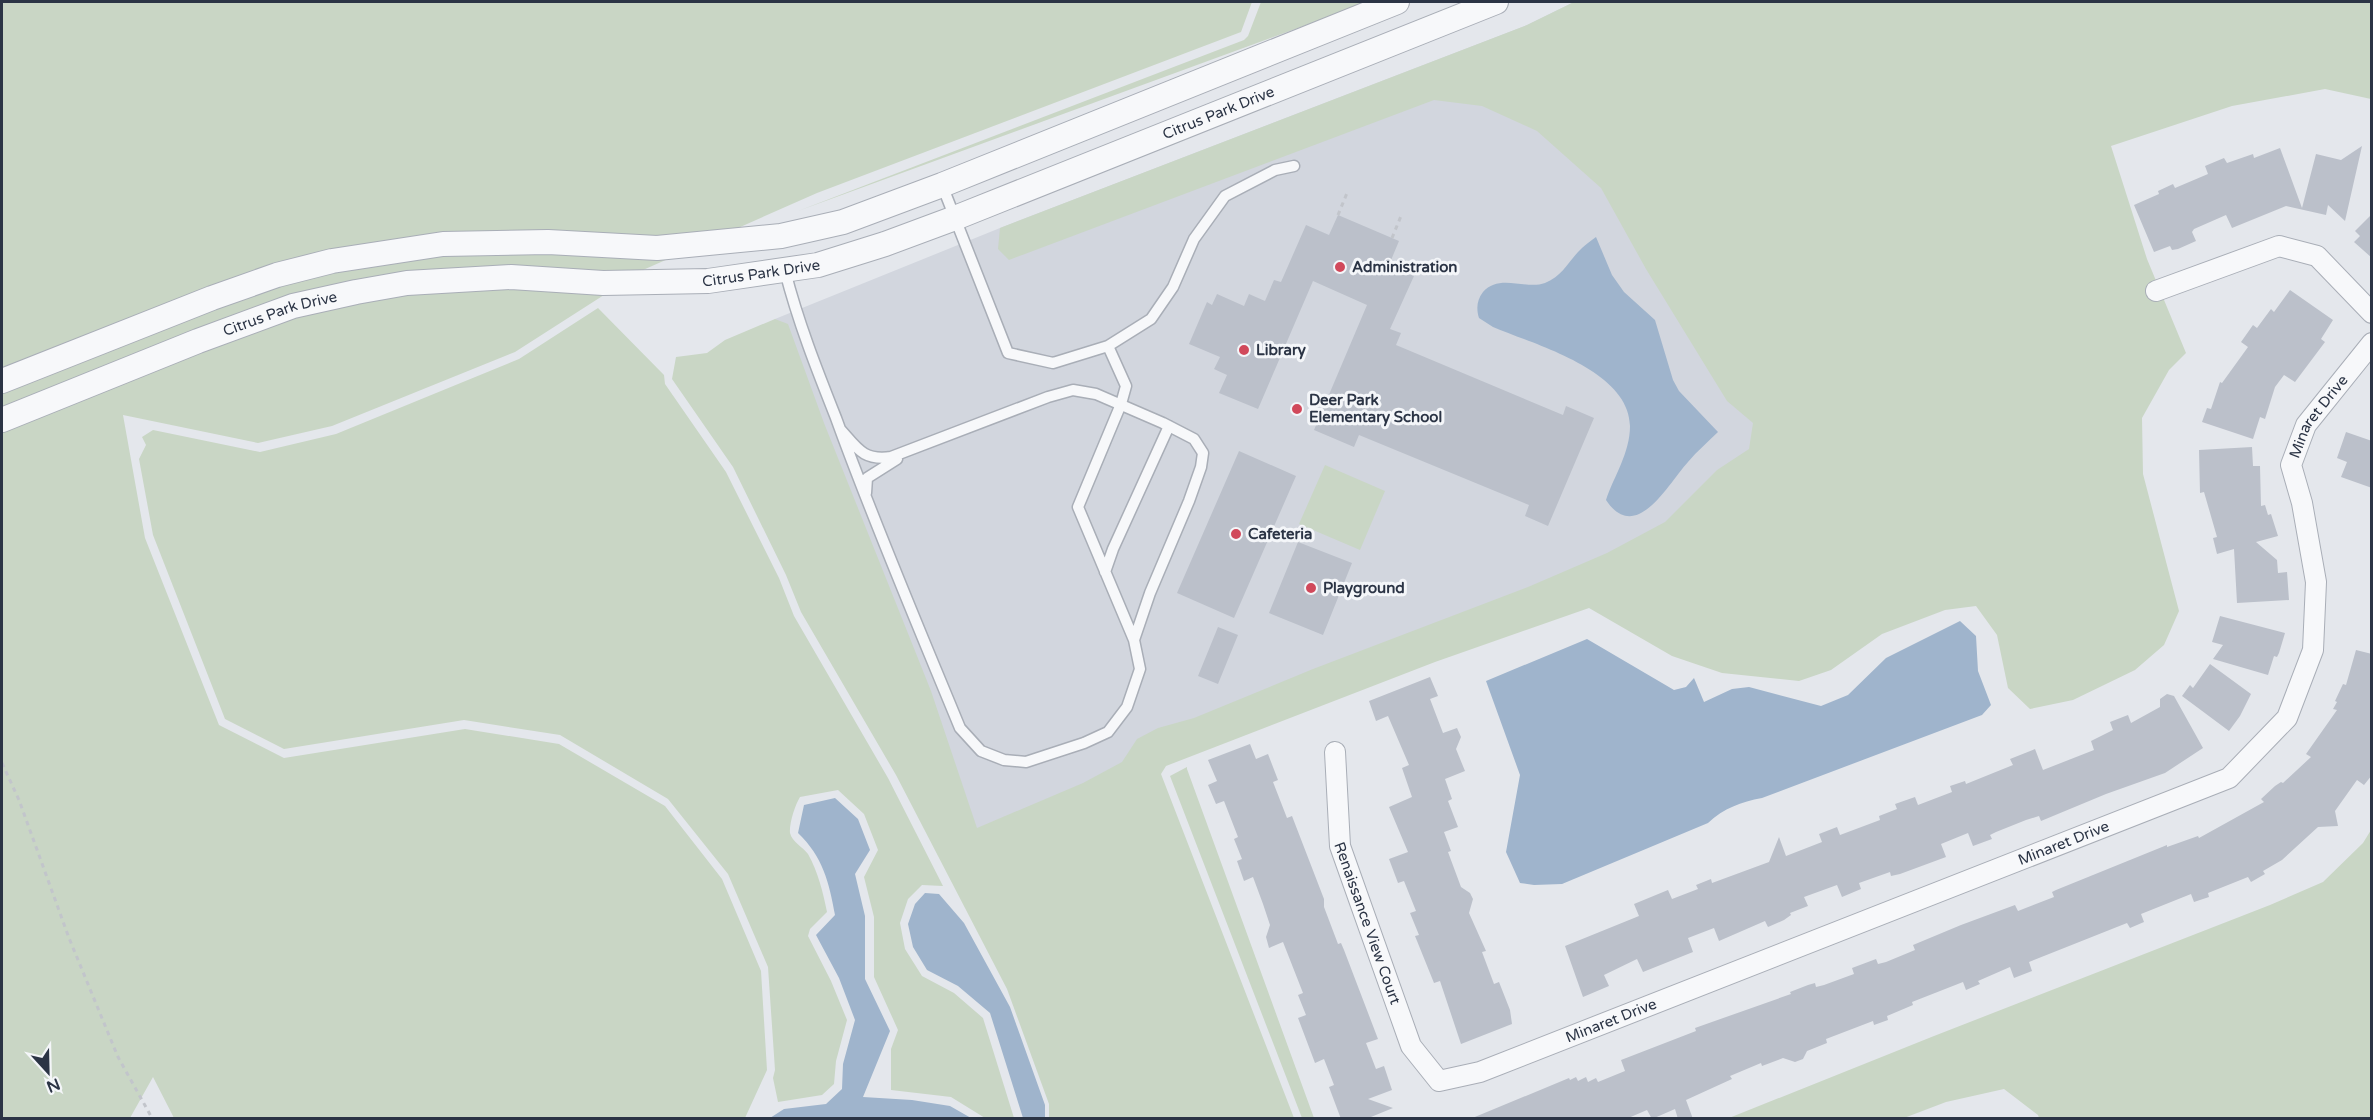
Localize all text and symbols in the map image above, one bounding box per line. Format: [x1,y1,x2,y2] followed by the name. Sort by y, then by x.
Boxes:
[1160,82,1277,143] street label: Citrus Park Drive
[702,256,821,290] street label: Citrus Park Drive
[1352,258,1457,276] place label: Administration
[1333,260,1347,274] marker: Administration
[220,287,339,340] street label: Citrus Park Drive
[1256,341,1306,360] place label: Library
[1237,343,1251,357] marker: Library
[2285,371,2352,461] street label: Minaret Drive
[1309,391,1442,427] place label: Deer Park Elementary School
[1290,402,1304,416] marker: Deer Park Elementary School
[1248,525,1312,543] place label: Cafeteria
[1229,527,1243,541] marker: Cafeteria
[1323,579,1405,598] place label: Playground
[1304,581,1318,595] marker: Playground
[2015,817,2112,869] street label: Minaret Drive
[1330,840,1405,1007] street label: Renaissance View Court
[1563,995,1659,1047] street label: Minaret Drive
[18,1042,78,1102] north arrow
[44,1073,63,1097] text: N

